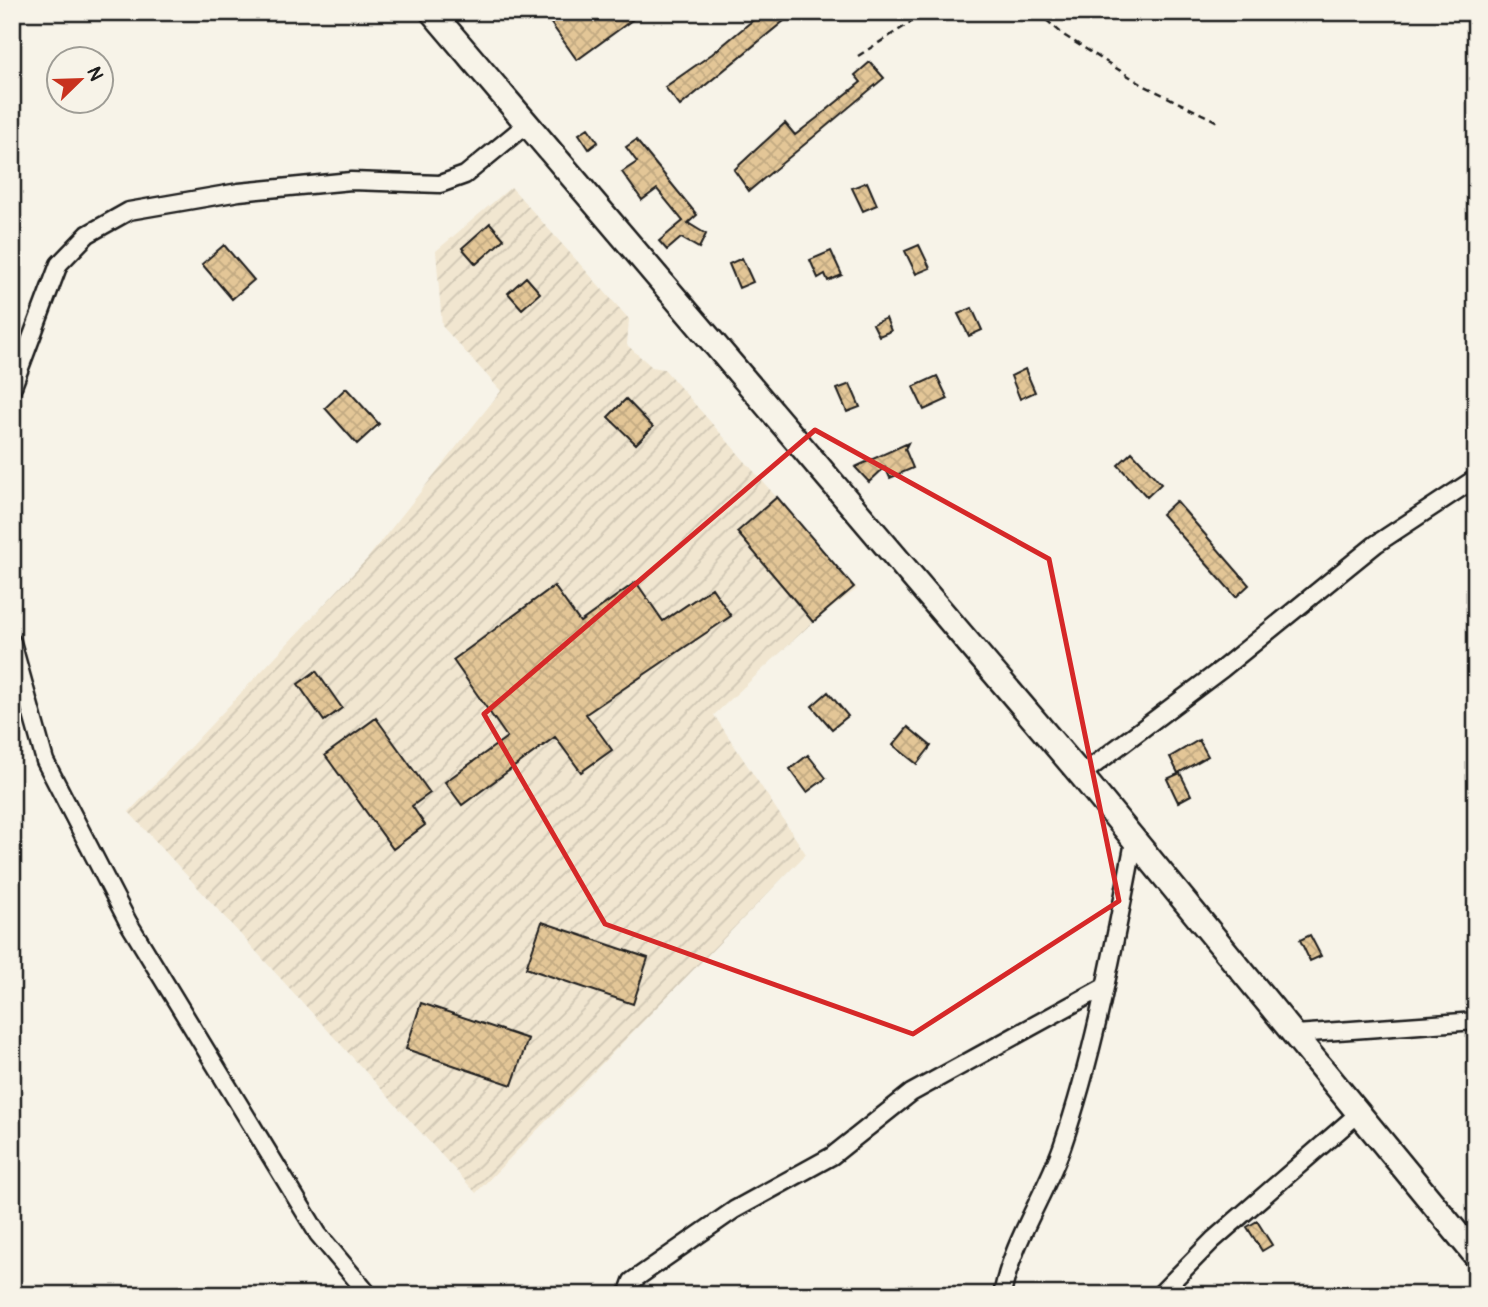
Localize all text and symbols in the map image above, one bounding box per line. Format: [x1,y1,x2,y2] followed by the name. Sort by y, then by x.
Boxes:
[46,46,116,116] north arrow
[81,63,108,84] text: N

